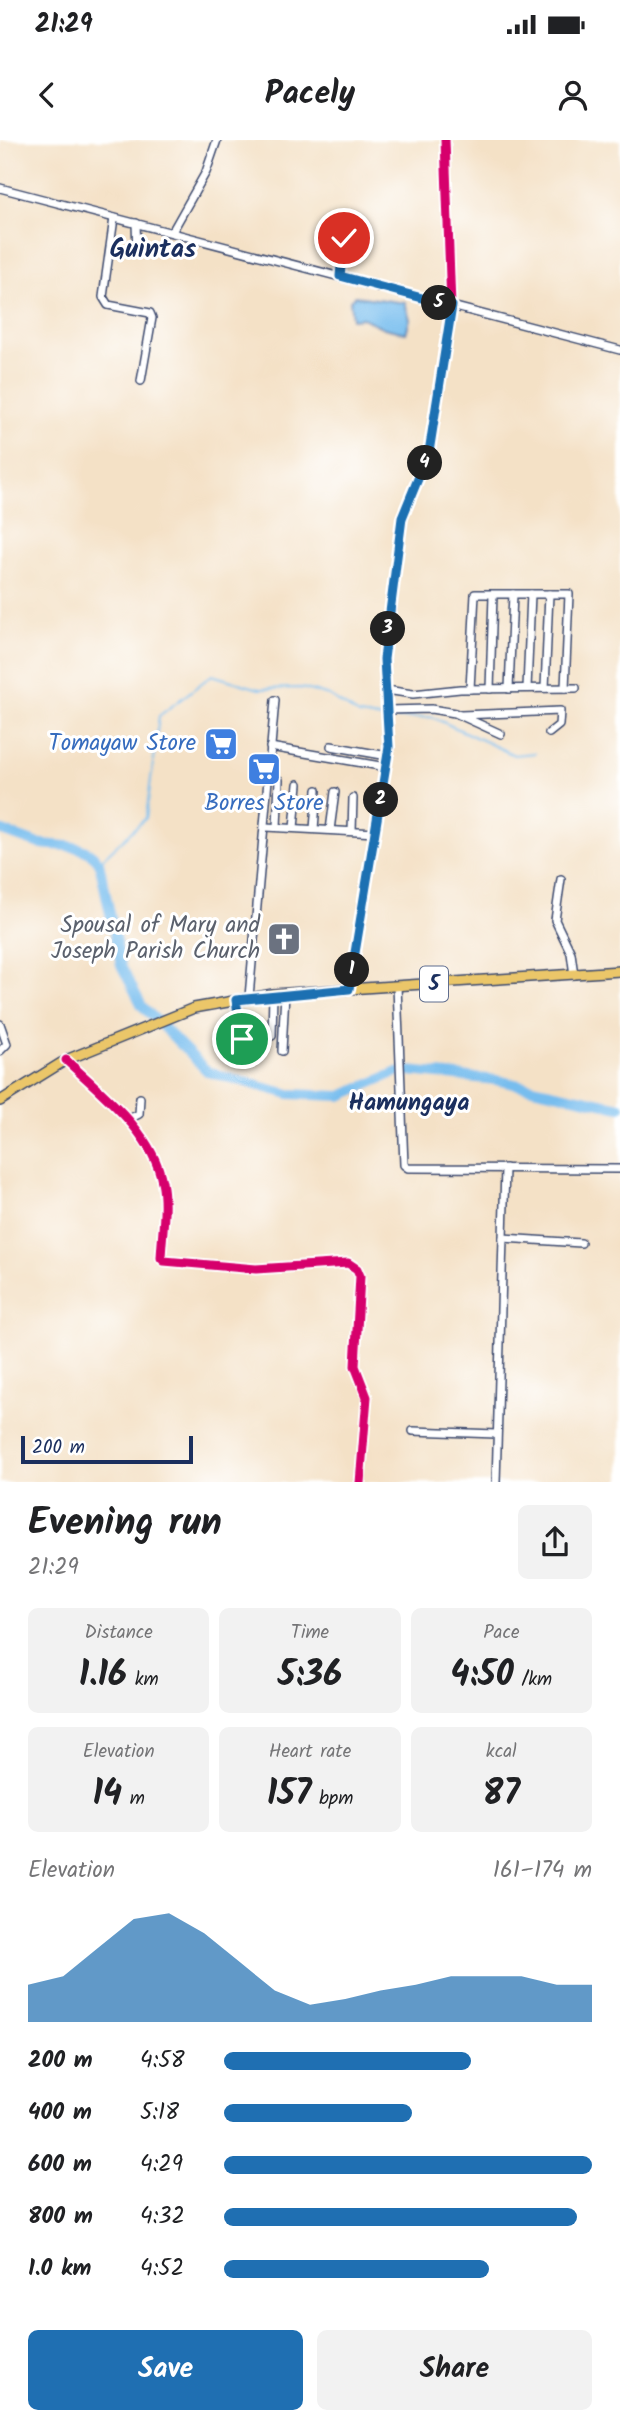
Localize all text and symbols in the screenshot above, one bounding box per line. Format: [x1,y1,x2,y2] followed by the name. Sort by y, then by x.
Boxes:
[35,4,93,46] text: 21:29
[265,69,355,120] text: Pacely
[28,76,66,114] icon: back
[554,76,592,114] icon: person
[314,208,374,268] pin
[325,219,363,257] icon: check
[110,229,196,271] district label: Guintas
[422,286,457,320] pin: 5
[434,287,443,317] text: 5
[408,446,442,480] pin: 4
[419,447,430,477] text: 4
[370,612,406,646] pin: 3
[382,613,393,643] text: 3
[202,725,240,763] supermarket icon: Tomayaw Store
[48,726,196,762] place label: Tomayaw Store
[245,750,283,788] supermarket icon: Borres Store
[364,782,398,818] pin: 2
[375,784,386,814] text: 2
[204,786,324,822] place label: Borres Store
[51,908,261,970] place label: Spousal of Mary and Joseph Parish Church
[265,920,303,958] church icon: Spousal of Mary and Joseph Parish Church
[334,952,370,988] pin: 1
[349,954,354,984] text: 1
[420,966,448,1002] road number: 5
[212,1009,272,1069] pin
[223,1020,261,1058] icon: arrive
[349,1084,469,1123] district label: Hamungaya
[32,1433,85,1463] text: 200 m
[21,1434,192,1465] scale bar
[28,1494,222,1554] text: Evening run
[518,1505,592,1579] button: share
[28,1550,79,1586] text: 21:29
[85,1618,153,1648] text: Distance
[291,1618,329,1648] text: Time
[483,1618,519,1648] text: Pace
[79,1648,127,1704] text: 1.16
[278,1648,342,1704] text: 5:36
[450,1648,514,1704] text: 4:50
[127,1665,159,1695] text: km
[514,1665,552,1695] text: /km
[83,1737,155,1767] text: Elevation
[269,1737,351,1767] text: Heart rate
[486,1737,517,1767] text: kcal
[92,1767,122,1823] text: 14
[267,1767,311,1823] text: 157
[483,1767,520,1823] text: 87
[122,1784,145,1814] text: m
[311,1784,353,1814] text: bpm
[28,1853,115,1889] text: Elevation
[493,1853,592,1889] text: 161–174 m
[28,2043,93,2079] text: 200 m
[140,2043,185,2079] text: 4:58
[28,2095,92,2131] text: 400 m
[140,2095,179,2131] text: 5:18
[28,2147,92,2183] text: 600 m
[140,2147,183,2183] text: 4:29
[28,2199,93,2235] text: 800 m
[140,2199,185,2235] text: 4:32
[28,2251,91,2287] text: 1.0 km
[140,2251,184,2287] text: 4:52
[28,2330,303,2410] button: Save
[317,2330,592,2410] button: Share

